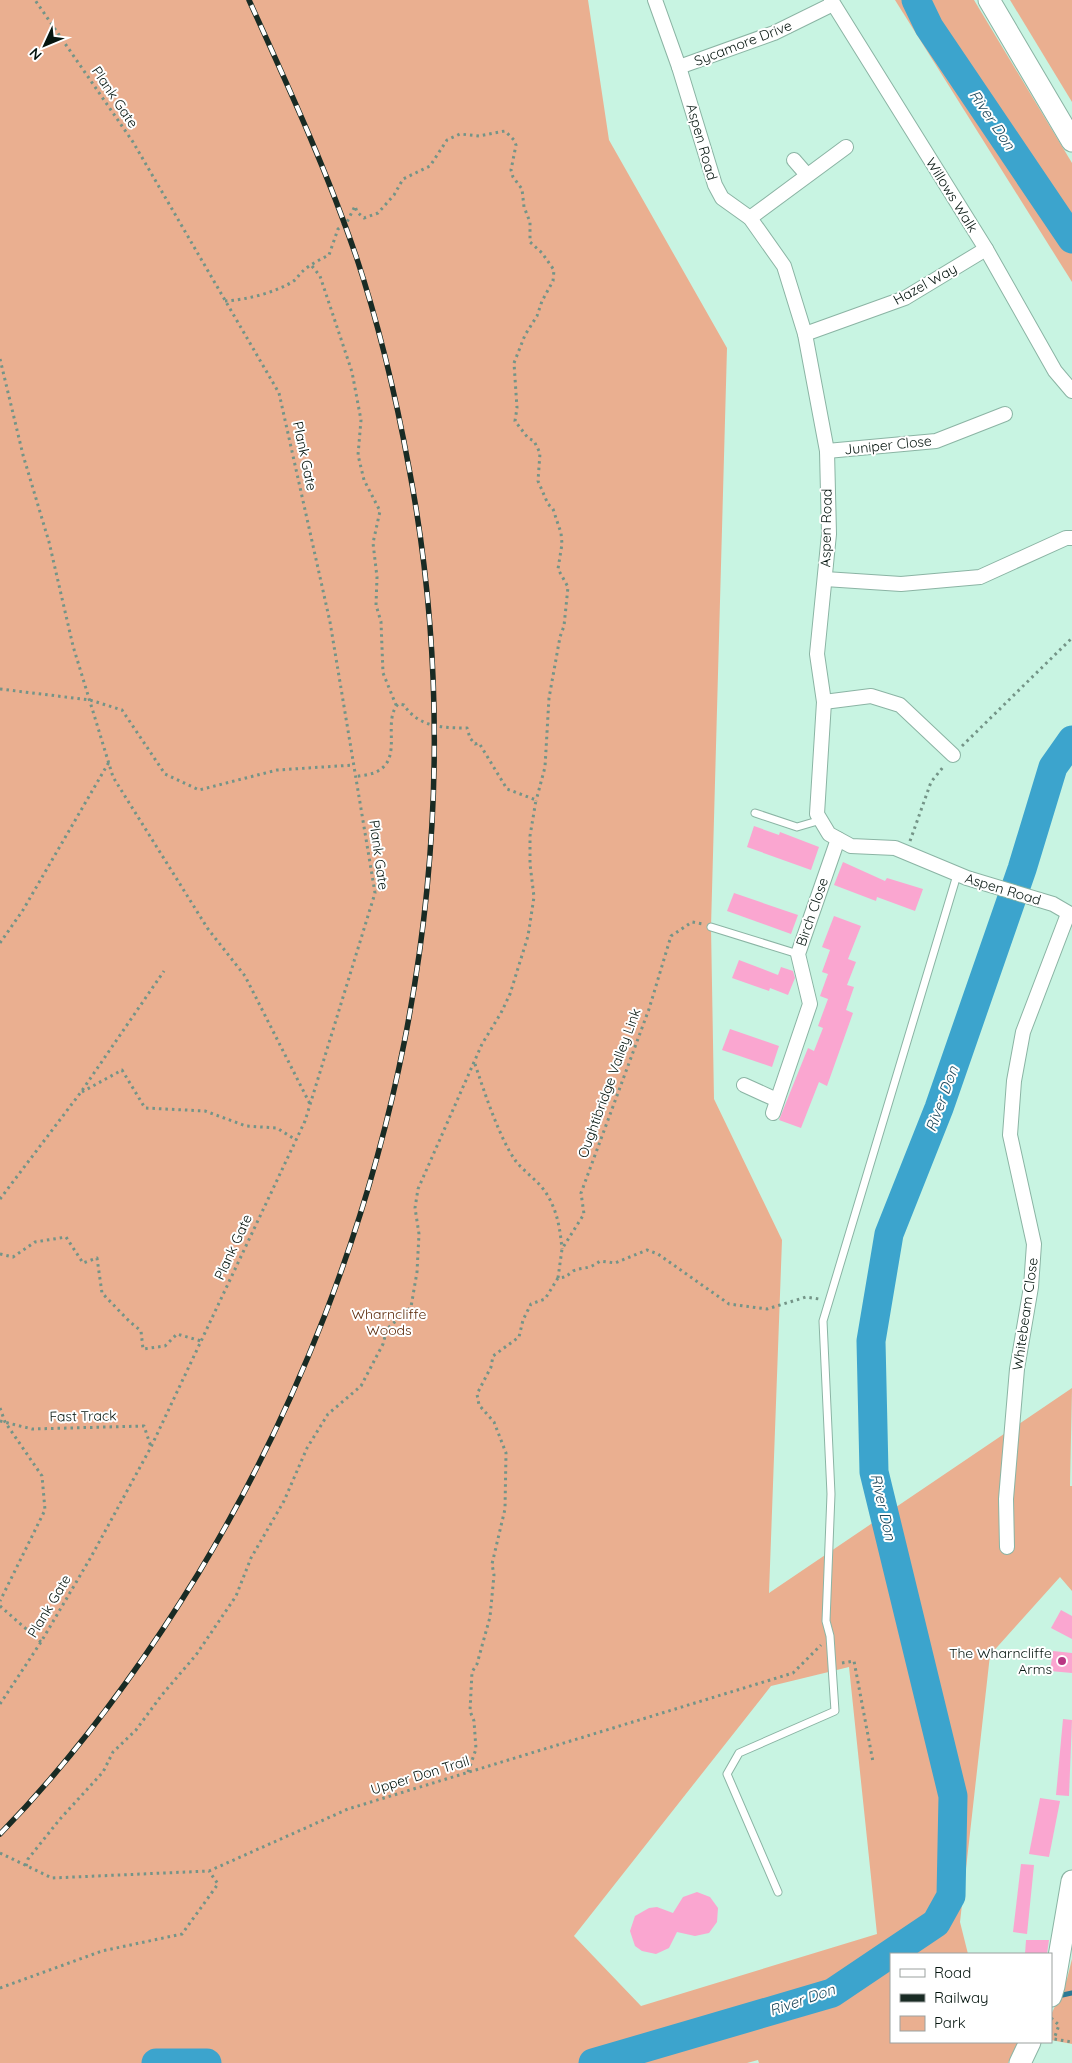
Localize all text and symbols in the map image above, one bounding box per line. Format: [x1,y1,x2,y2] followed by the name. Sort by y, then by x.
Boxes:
[692,16,794,70] street label: Sycamore Drive
[20,20,70,70] north arrow
[26,44,46,64] text: N
[88,63,142,131] street label: Plank Gate
[965,86,1020,154] water label: River Don
[683,102,721,182] street label: Aspen Road
[922,154,982,236] street label: Willows Walk
[890,259,960,309] street label: Hazel Way
[289,420,321,492] street label: Plank Gate
[843,431,933,459] street label: Juniper Close
[816,489,836,567] street label: Aspen Road
[365,819,393,891] street label: Plank Gate
[963,869,1043,909] street label: Aspen Road
[792,875,832,949] street label: Birch Close
[574,1006,644,1160] street label: Oughtibridge Valley Link
[921,1063,962,1134] water label: River Don
[210,1211,256,1283] street label: Plank Gate
[1008,1256,1042,1372] street label: Whitebeam Close
[352,1305,427,1339] park label: Wharncliffe Woods
[49,1406,117,1426] street label: Fast Track
[867,1472,900,1543] water label: River Don
[23,1571,75,1641] street label: Plank Gate
[949,1644,1052,1678] place label: The Wharncliffe Arms
[1056,1655,1068,1667] marker: The Wharncliffe Arms
[369,1751,471,1799] street label: Upper Don Trail
[890,1953,1052,2043] legend
[934,1963,971,1982] text: Road
[767,1979,837,2020] water label: River Don
[934,1988,989,2007] text: Railway
[934,2013,966,2032] text: Park

